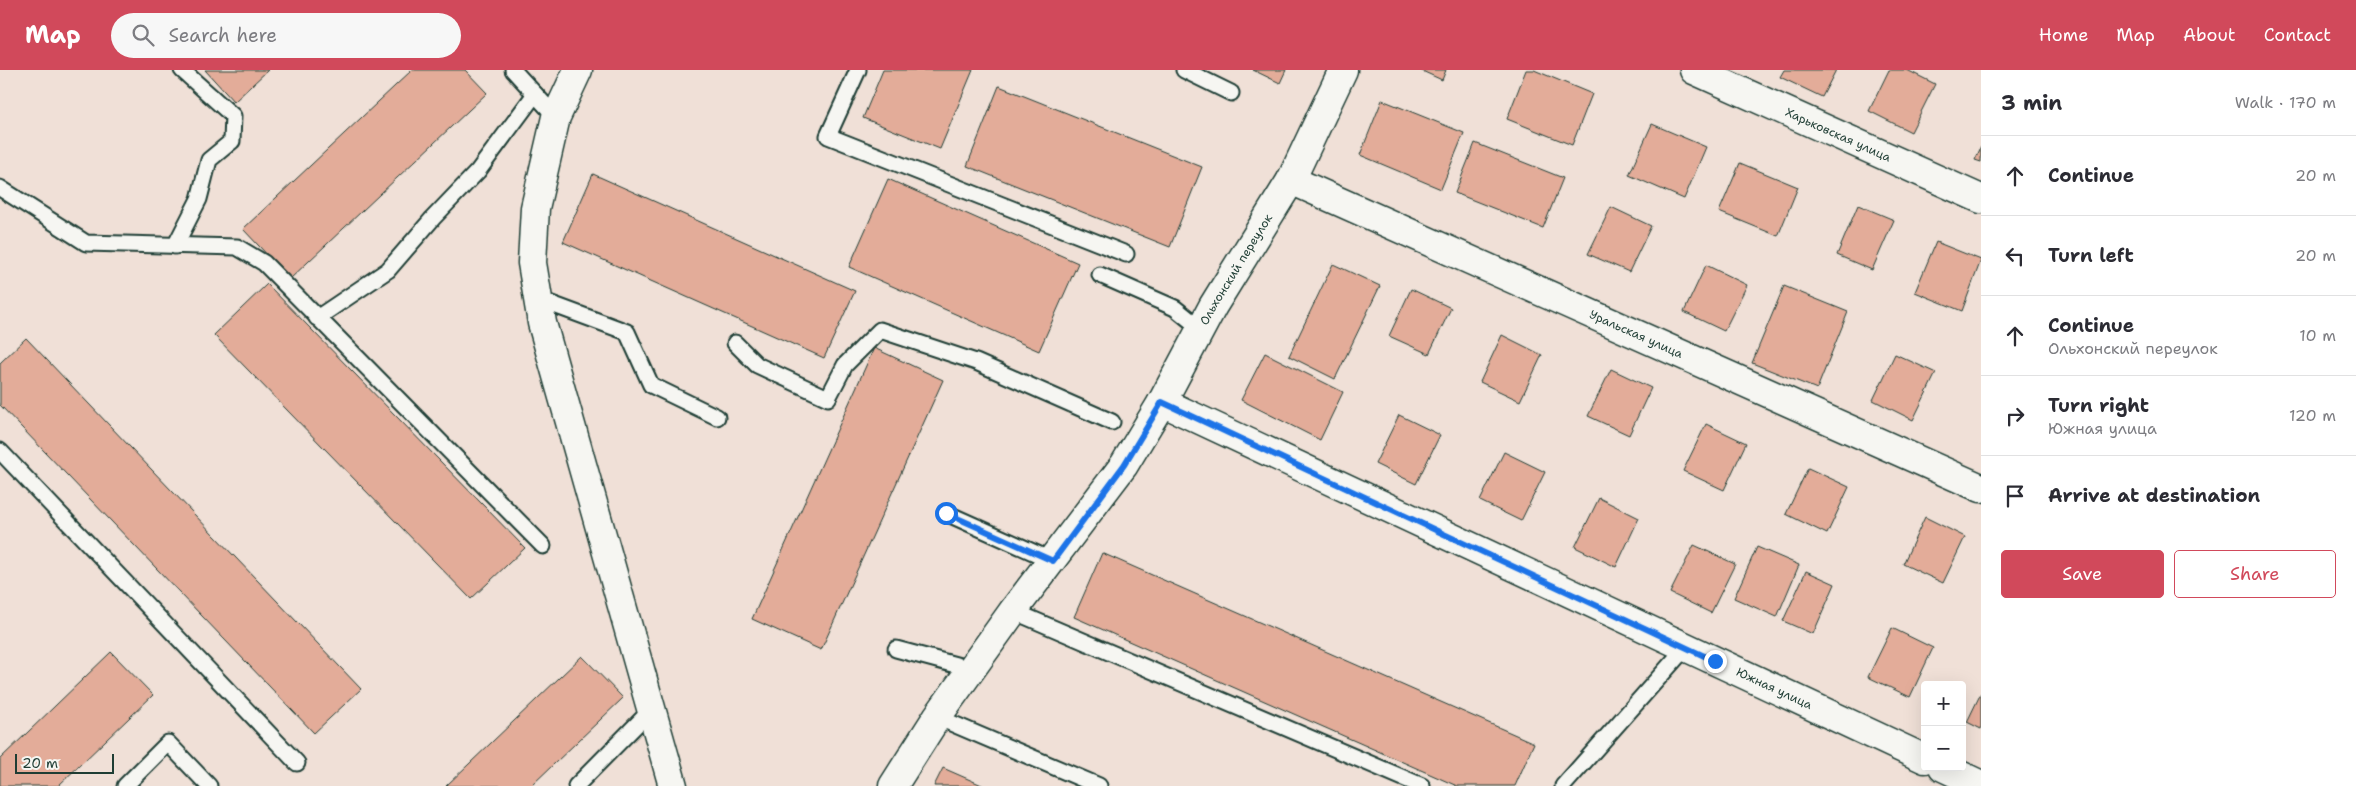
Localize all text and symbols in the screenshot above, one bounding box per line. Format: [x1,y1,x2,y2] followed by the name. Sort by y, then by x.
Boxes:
[111,13,461,58] search box
[25,19,81,51] text: Map
[129,21,157,49] icon: search
[169,23,277,48] text: Search here
[2039,23,2088,47] text: Home
[2116,23,2155,47] text: Map
[2183,23,2236,47] text: About
[2264,23,2331,47] text: Contact
[2001,89,2062,117] text: 3 min
[2235,92,2336,113] text: Walk · 170 m
[1783,104,1894,166] street label: Харьковская улица
[2001,162,2029,190] icon: ahead
[2048,163,2134,188] text: Continue
[2295,165,2336,186] text: 20 m
[1196,210,1276,328] street label: Ольхонский переулок
[2001,242,2029,270] icon: left
[2048,243,2134,268] text: Turn left
[2295,245,2336,266] text: 20 m
[1587,306,1686,362] street label: Уральская улица
[2048,313,2134,338] text: Continue
[2001,322,2029,350] icon: ahead
[2299,325,2336,346] text: 10 m
[2048,338,2218,359] text: Ольхонский переулок
[2048,393,2149,418] text: Turn right
[2001,402,2029,430] icon: right
[2289,405,2336,426] text: 120 m
[2048,418,2157,439] text: Южная улица
[2001,482,2029,510] icon: arrive
[2048,483,2260,508] text: Arrive at destination
[935,502,958,525] route start
[2001,550,2164,598] button: Save
[2174,550,2336,598] button: Share
[1704,650,1727,673] route end
[1734,664,1815,713] street label: Южная улица
[1921,681,1966,771] map controls
[1921,681,1966,726] button: +
[1921,726,1966,771] button: −
[15,751,114,774] scale bar
[22,754,58,772] text: 20 m

